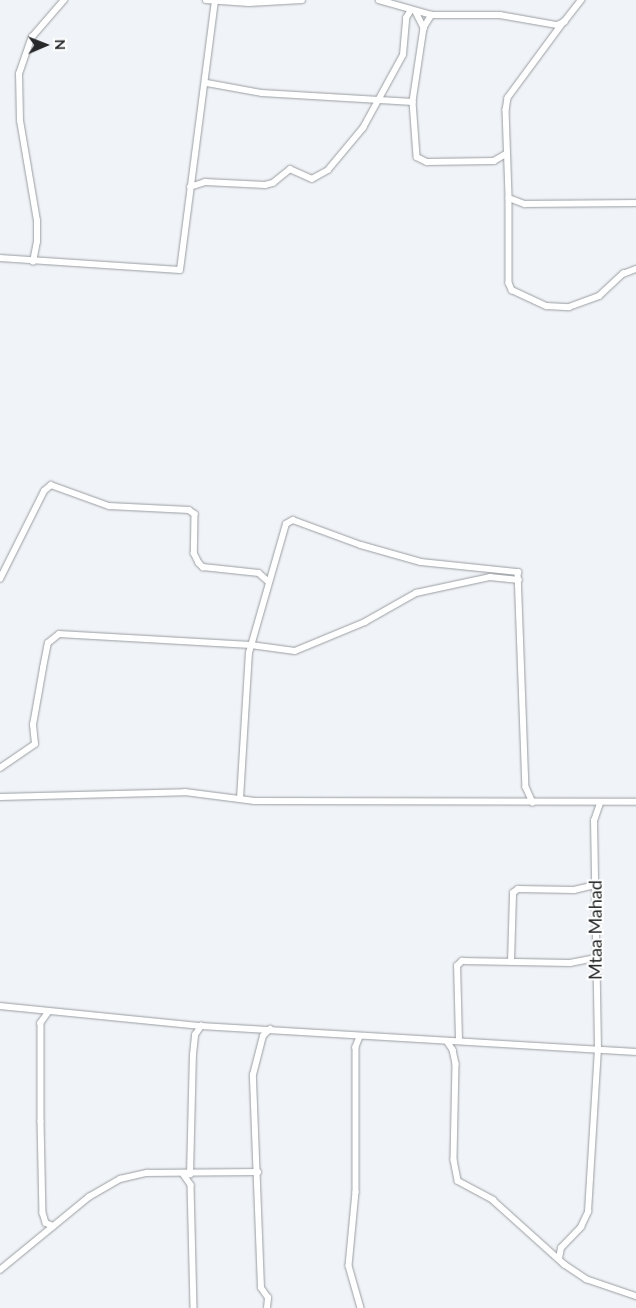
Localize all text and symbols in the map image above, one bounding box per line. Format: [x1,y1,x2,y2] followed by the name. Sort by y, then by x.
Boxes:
[20,20,70,70] north arrow
[52,39,69,50] text: N
[584,880,606,980] street label: Mtaa Mahad

